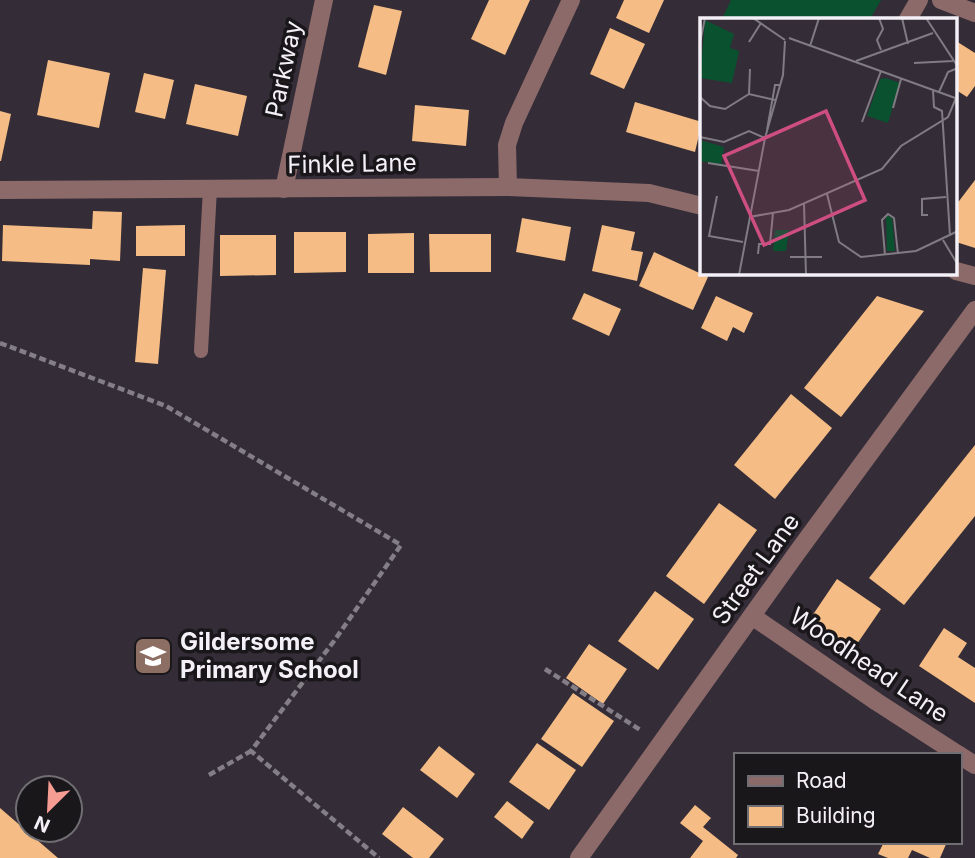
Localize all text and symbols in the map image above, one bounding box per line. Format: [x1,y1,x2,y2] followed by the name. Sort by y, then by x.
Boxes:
[259,18,308,120] street label: Parkway
[700,18,958,275] inset map
[287,148,417,179] street label: Finkle Lane
[706,508,805,630] street label: Street Lane
[785,601,954,728] street label: Woodhead Lane
[180,627,359,684] place label: Gildersome Primary School
[132,635,174,677] school or university icon: Gildersome Primary School
[734,753,961,844] legend
[796,768,847,793] text: Road
[14,774,84,844] north arrow
[796,803,876,828] text: Building
[31,811,54,838] text: N

